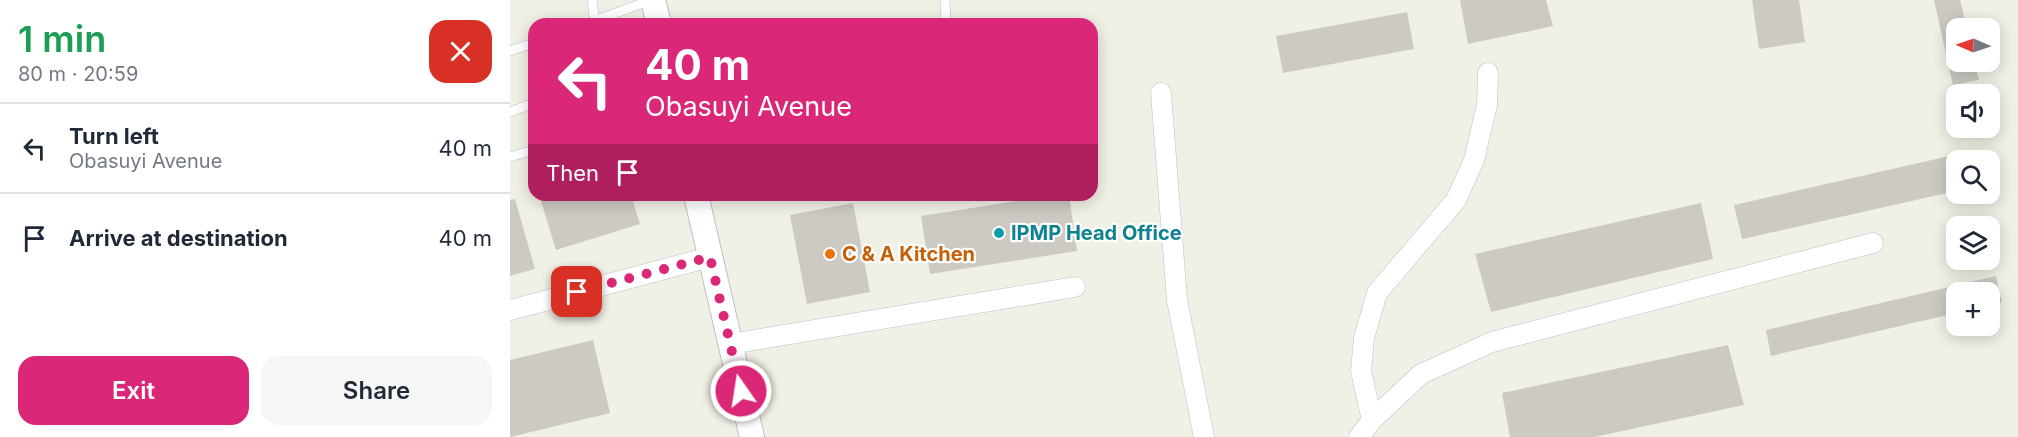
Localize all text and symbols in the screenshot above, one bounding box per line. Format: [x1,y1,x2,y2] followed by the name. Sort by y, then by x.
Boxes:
[18,17,106,61] text: 1 min
[1946,18,2000,72] north arrow
[1946,18,2000,336] map controls
[429,20,492,83] button: close
[645,39,750,90] text: 40 m
[546,42,624,120] icon: left
[18,62,138,86] text: 80 m · 20:59
[1946,84,2000,138] button: sound
[645,90,852,123] text: Obasuyi Avenue
[69,123,159,149] text: Turn left
[18,132,51,165] icon: left
[438,135,492,161] text: 40 m
[69,149,222,173] text: Obasuyi Avenue
[1946,150,2000,204] button: search
[611,156,644,189] icon: arrive
[546,160,599,186] text: Then
[1946,216,2000,270] button: layers
[1011,221,1182,245] place label: IPMP Head Office
[18,222,51,255] icon: arrive
[69,225,288,251] text: Arrive at destination
[438,225,492,251] text: 40 m
[992,226,1006,240] marker: IPMP Head Office
[842,242,975,266] place label: C & A Kitchen
[823,247,837,261] marker: C & A Kitchen
[551,266,602,317] pin
[560,275,593,308] icon: arrive
[1946,282,2000,336] button: +
[18,356,249,425] button: Exit
[261,356,492,425] button: Share
[709,359,773,423] position arrow

